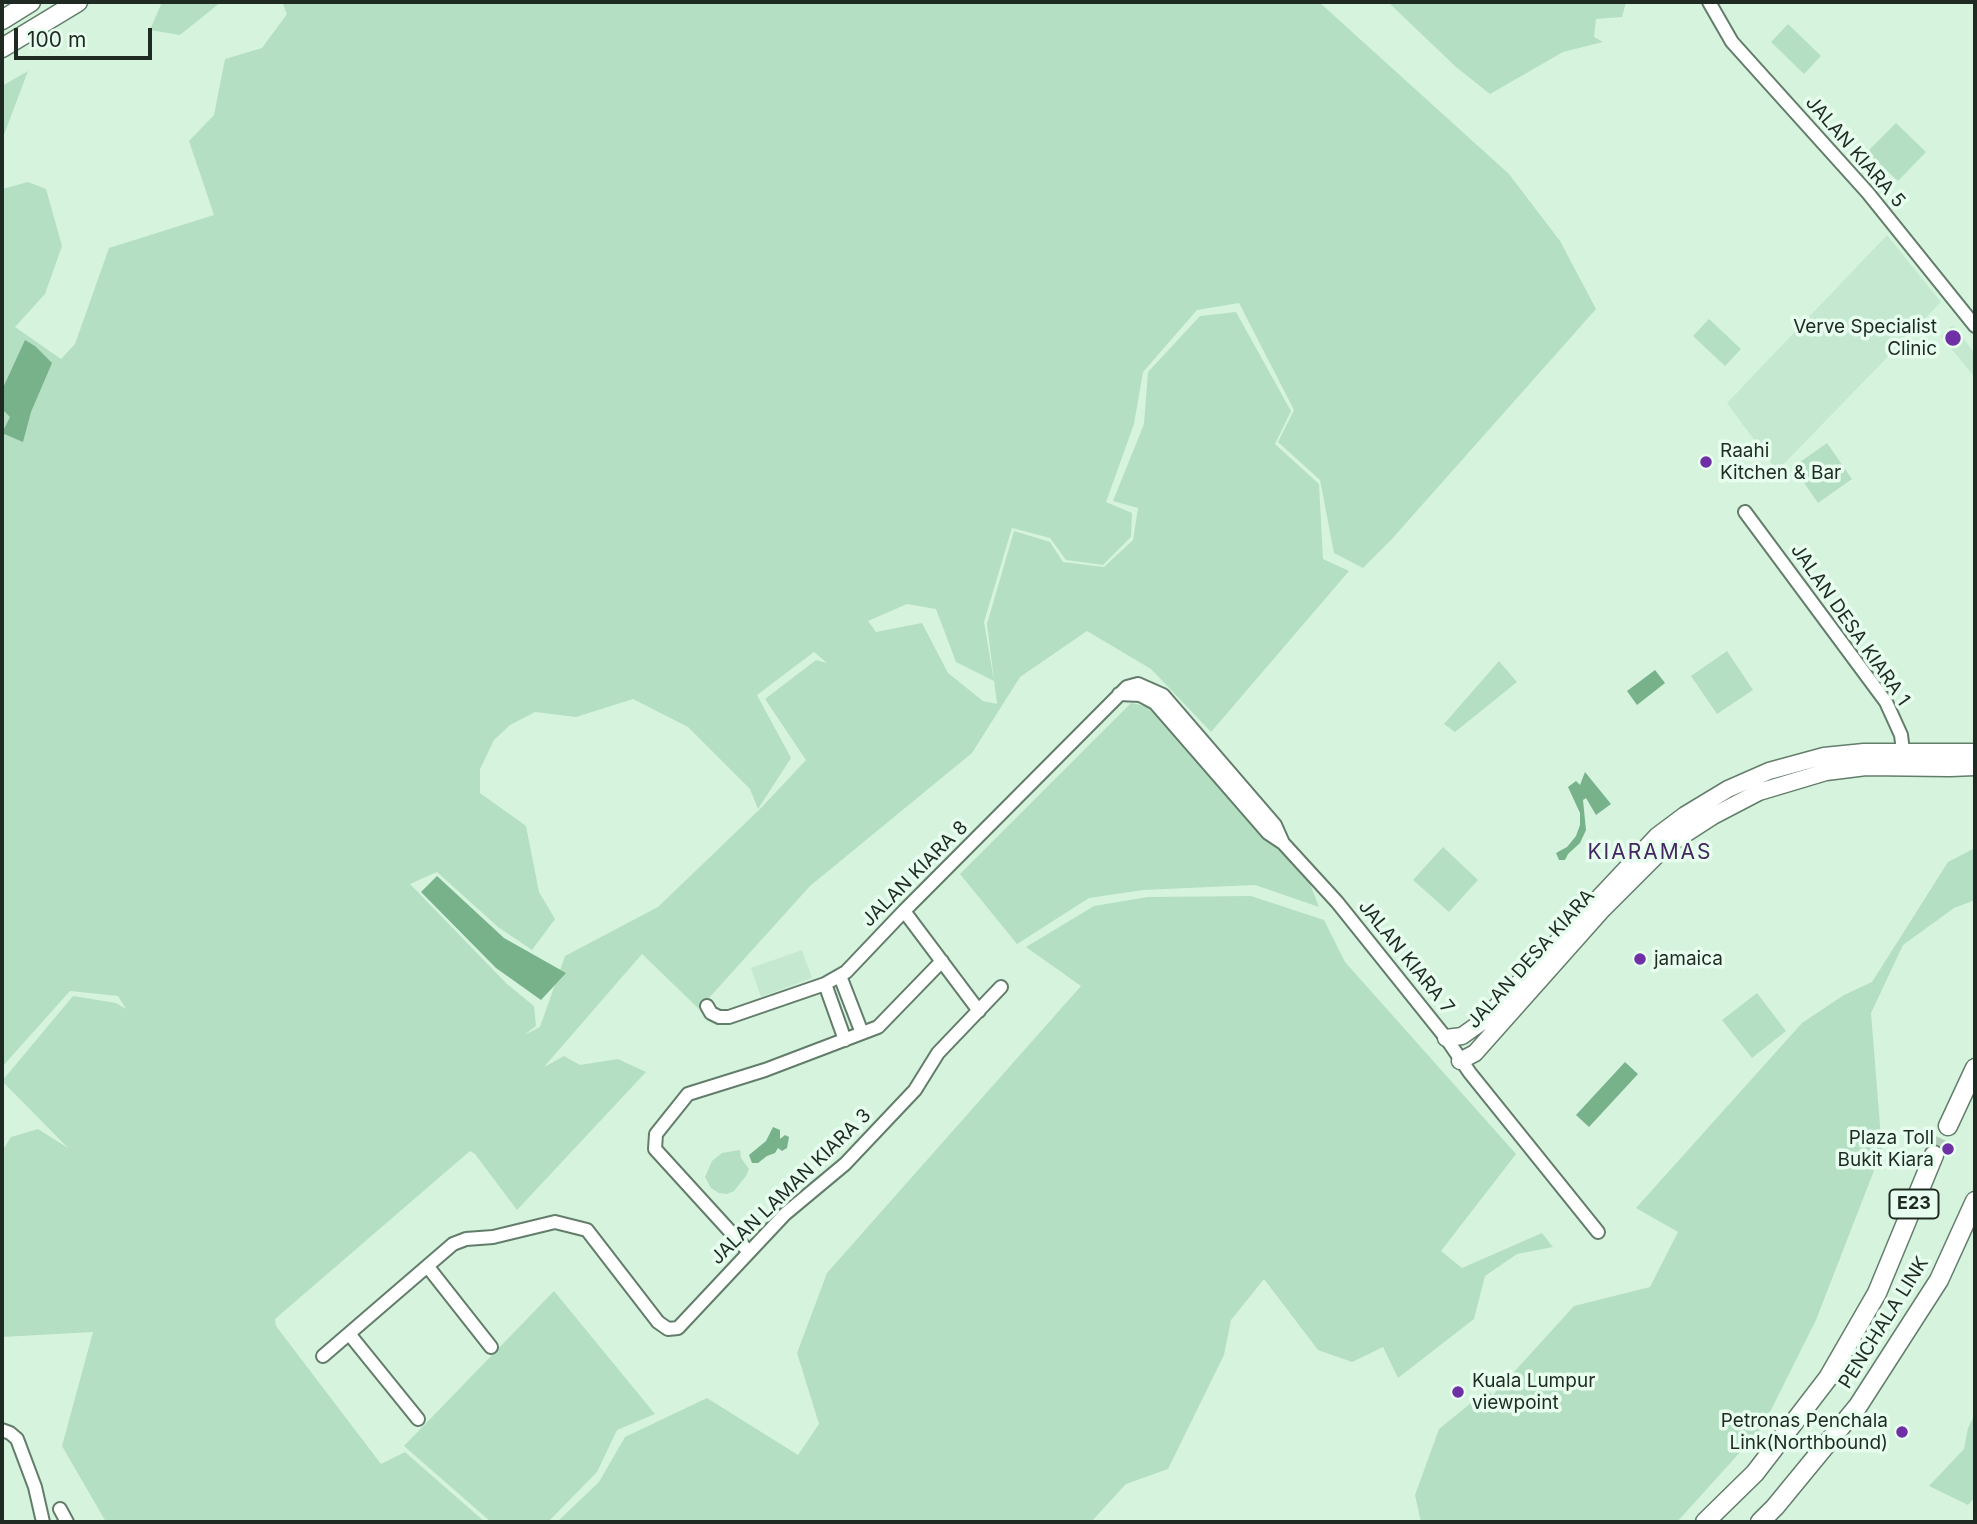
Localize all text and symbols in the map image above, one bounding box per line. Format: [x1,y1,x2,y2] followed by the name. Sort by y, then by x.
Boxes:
[18,14,156,58] scale bar
[27,27,86,52] text: 100 m
[1800,92,1910,212] street label: JALAN KIARA 5
[1793,316,1937,360] place label: Verve Specialist Clinic
[1943,328,1963,348] marker: Verve Specialist Clinic
[1720,440,1841,484] place label: Raahi Kitchen & Bar
[1698,454,1714,470] marker: Raahi Kitchen & Bar
[1786,540,1914,710] street label: JALAN DESA KIARA 1
[857,816,973,932] street label: JALAN KIARA 8
[1588,840,1712,866] district label: KIARAMAS
[1463,885,1599,1033] street label: JALAN DESA KIARA
[1353,896,1459,1018] street label: JALAN KIARA 7
[1654,948,1723,970] place label: jamaica
[1632,951,1648,967] marker: jamaica
[706,1104,876,1270] street label: JALAN LAMAN KIARA 3
[1838,1127,1934,1171] place label: Plaza Toll Bukit Kiara
[1940,1141,1956,1157] marker: Plaza Toll Bukit Kiara
[1890,1190,1938,1218] road number: E23
[1834,1253,1934,1393] street label: PENCHALA LINK
[1472,1370,1595,1414] place label: Kuala Lumpur viewpoint
[1450,1384,1466,1400] marker: Kuala Lumpur viewpoint
[1721,1410,1888,1454] place label: Petronas Penchala Link(Northbound)
[1894,1424,1910,1440] marker: Petronas Penchala Link(Northbound)

